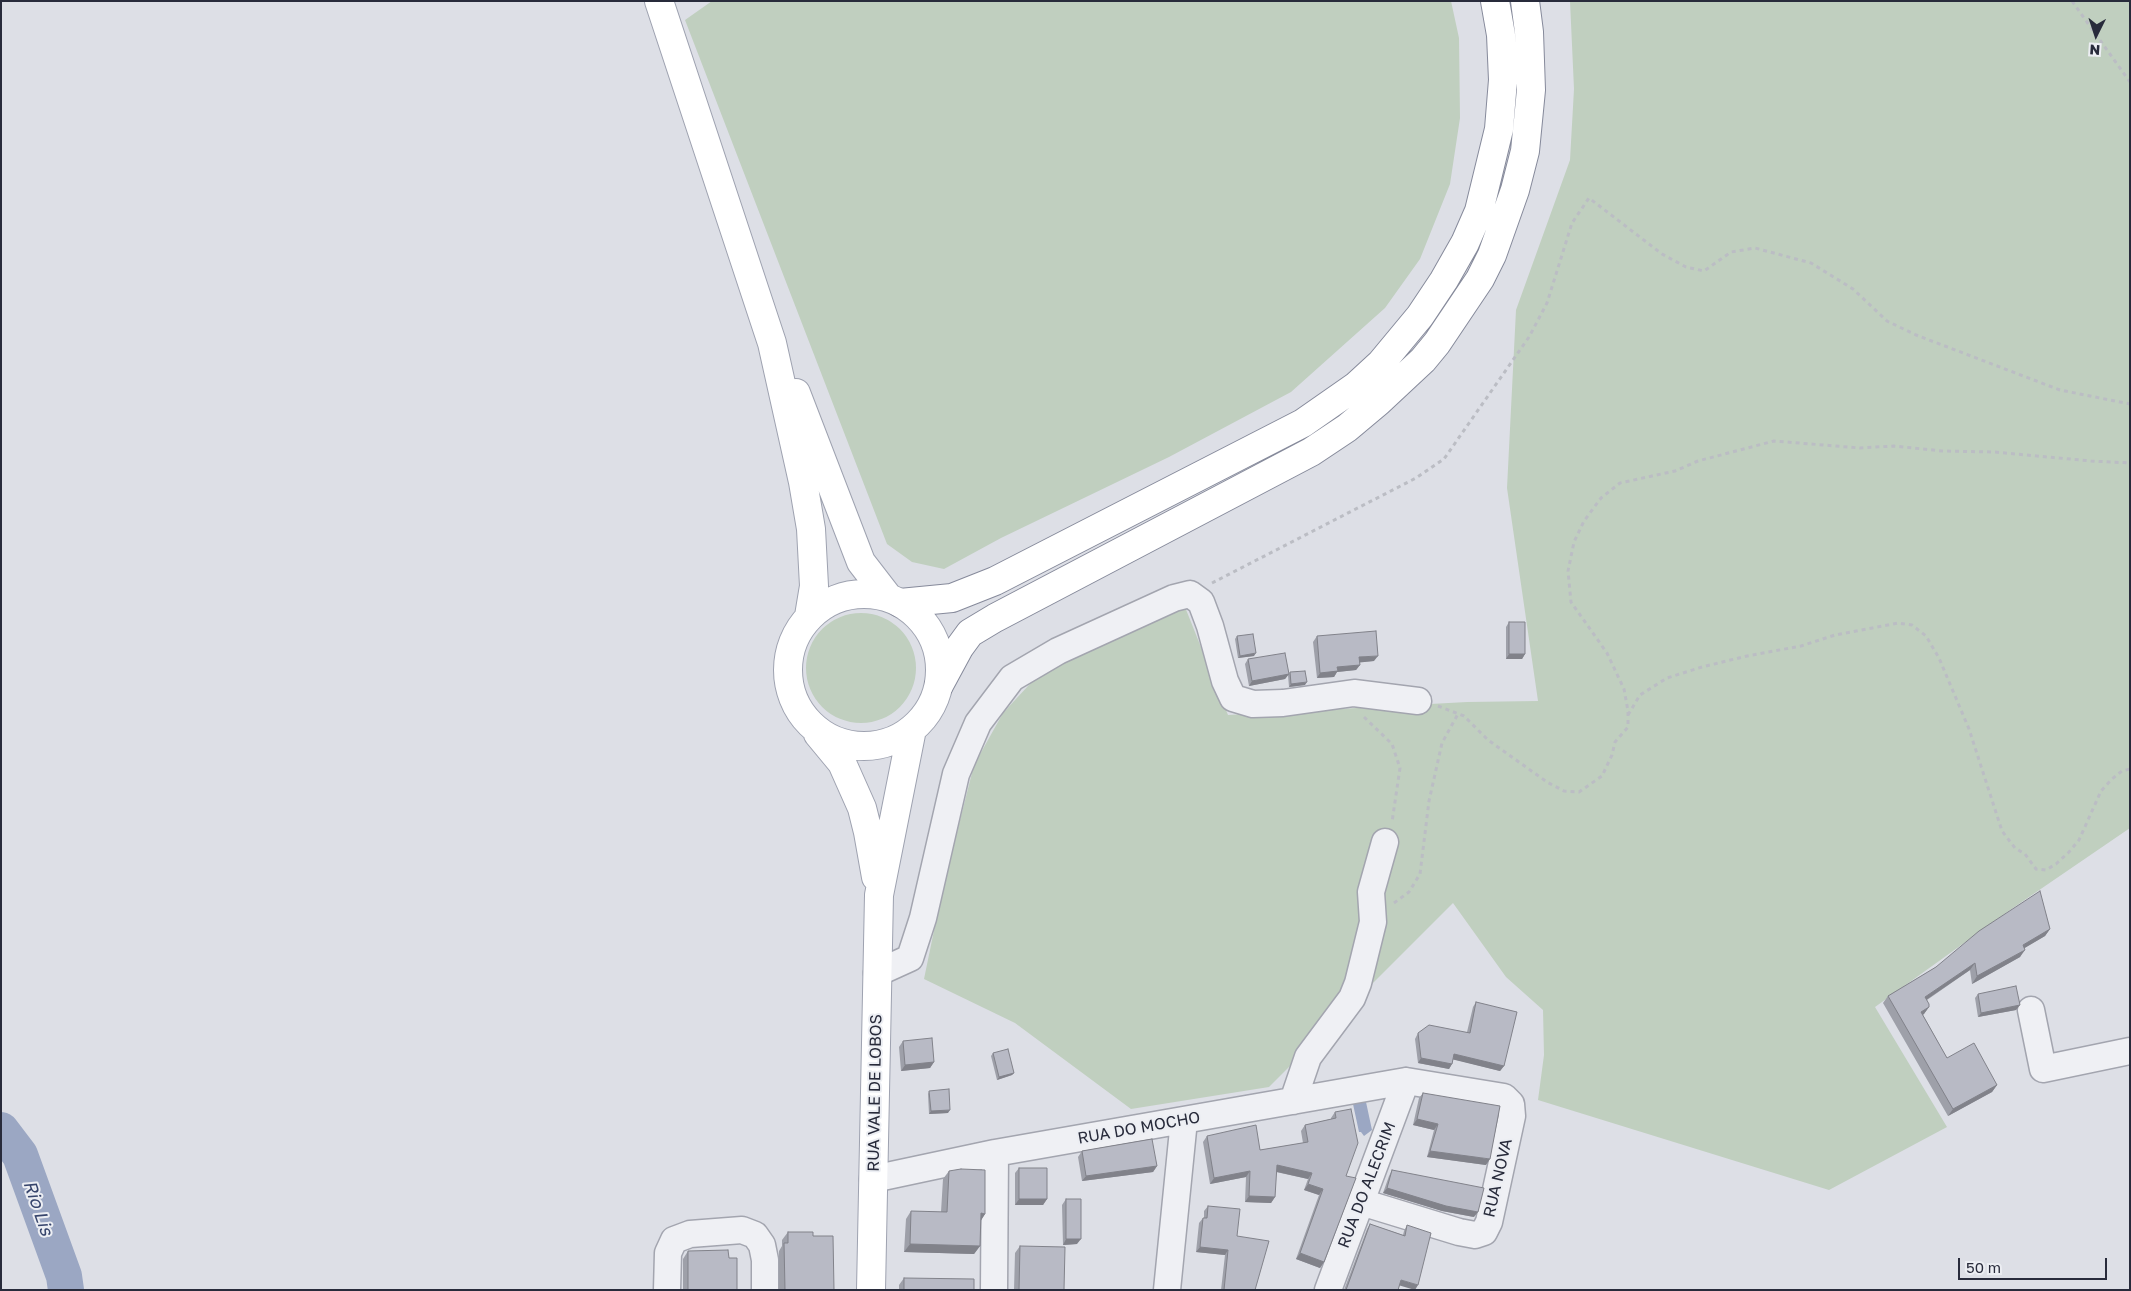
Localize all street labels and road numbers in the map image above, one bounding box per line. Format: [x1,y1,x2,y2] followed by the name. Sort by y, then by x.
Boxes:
[864,1014,886,1172] street label: RUA VALE DE LOBOS
[1076,1108,1202,1148] street label: RUA DO MOCHO
[1334,1119,1400,1251] street label: RUA DO ALECRIM
[1480,1137,1516,1219] street label: RUA NOVA

